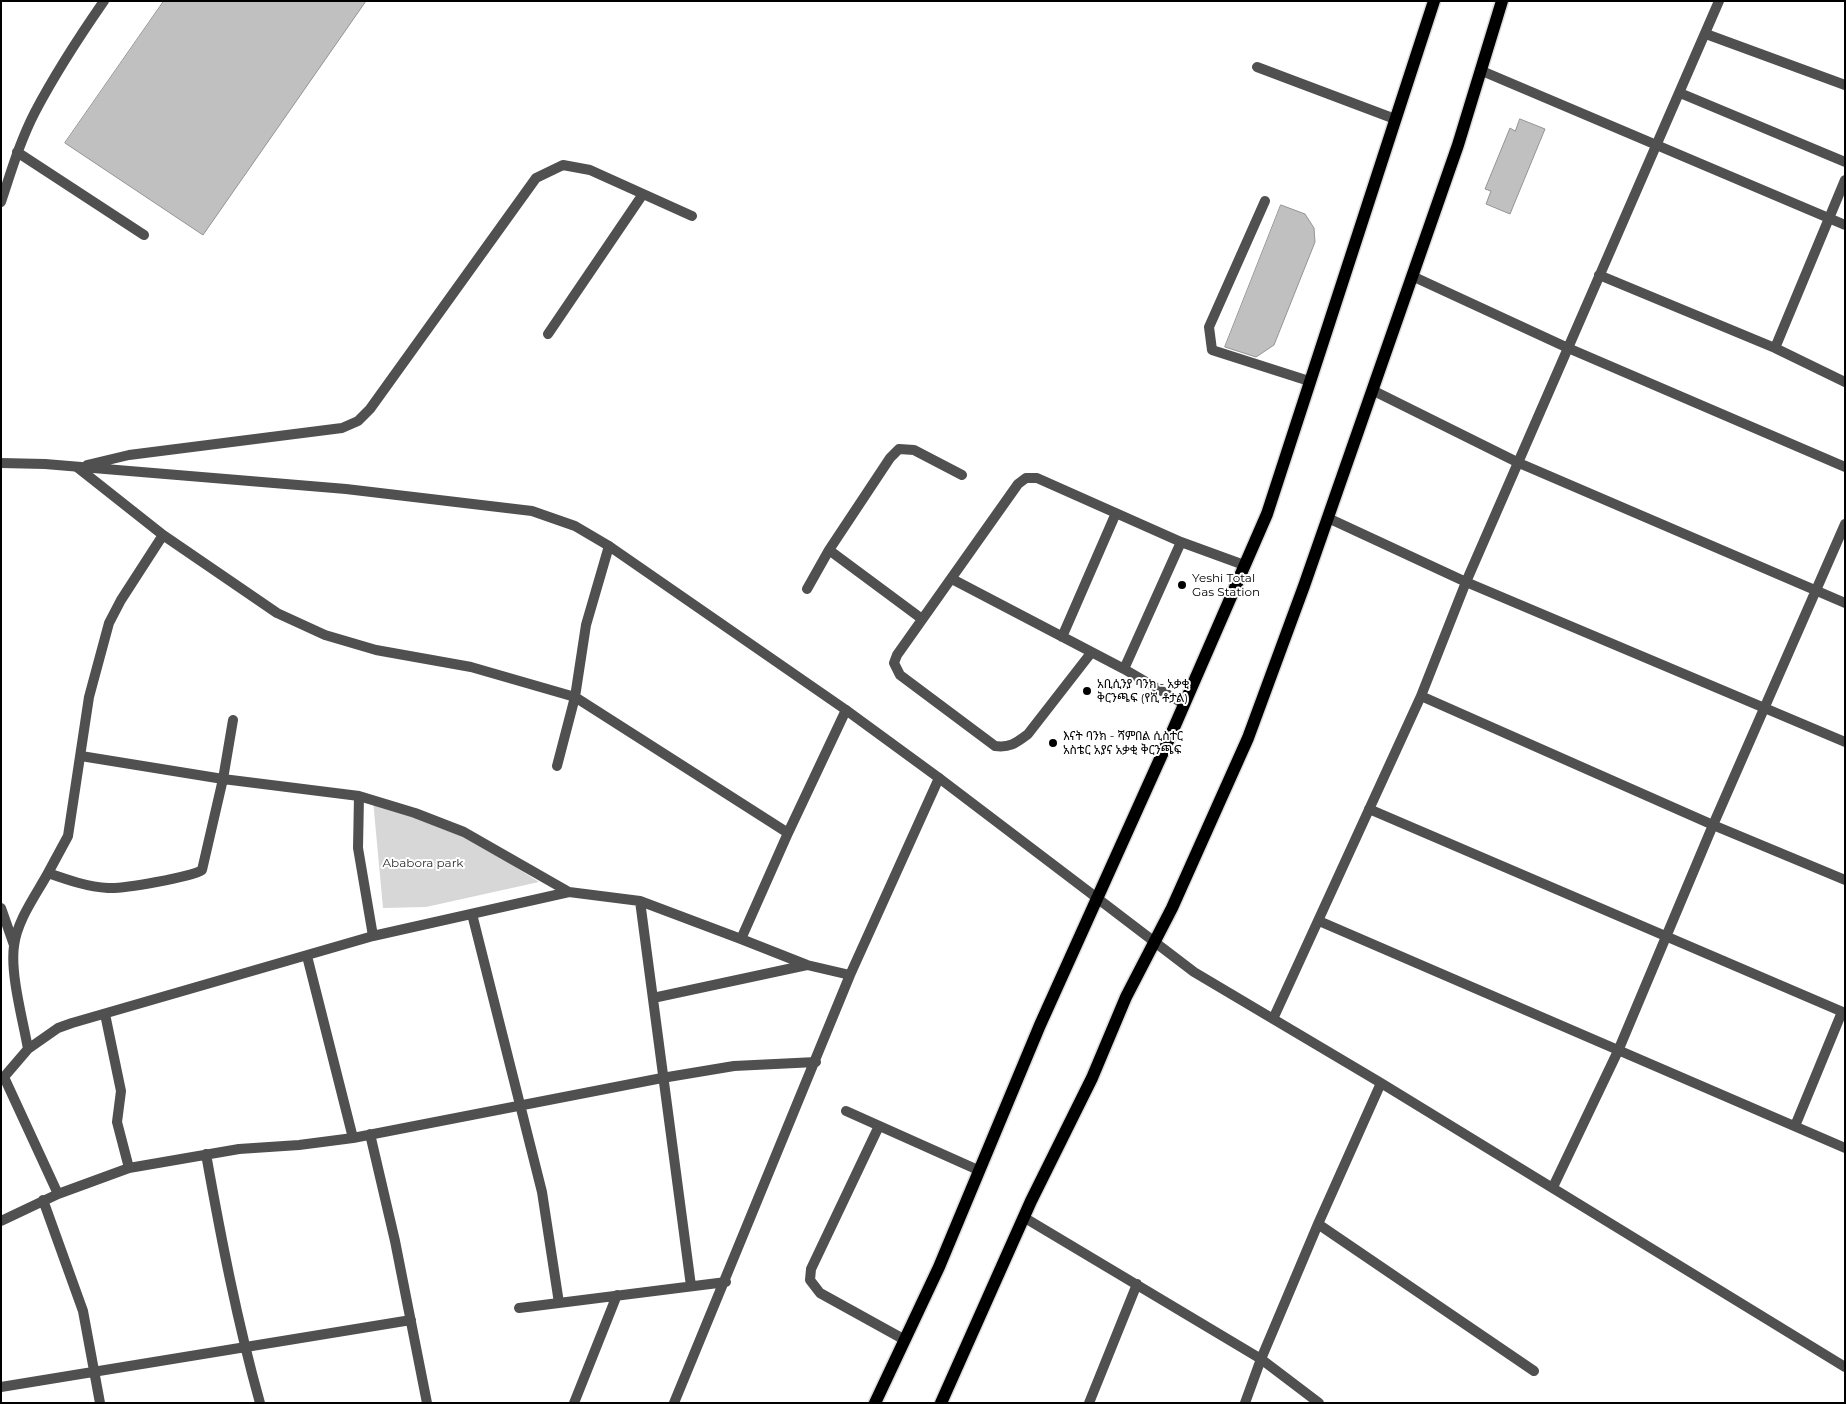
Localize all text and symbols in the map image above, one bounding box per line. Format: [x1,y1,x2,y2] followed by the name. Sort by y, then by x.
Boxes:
[1192,571,1260,599] place label: Yeshi Total Gas Station
[1176,579,1188,591] marker: Yeshi Total Gas Station
[1097,677,1189,705] place label: አቢሲንያ ባንክ - አቃቂ ቅርንጫፍ (የሺ ቶታል)
[1081,685,1093,697] marker: አቢሲንያ ባንክ - አቃቂ ቅርንጫፍ (የሺ ቶታል)
[1063,729,1183,757] place label: እናት ባንክ - ሻምበል ሲስተር አስቴር አያና አቃቂ ቅርንጫፍ
[1047,737,1059,749] marker: እናት ባንክ - ሻምበል ሲስተር አስቴር አያና አቃቂ ቅርንጫፍ
[382,856,464,870] park label: Ababora park

